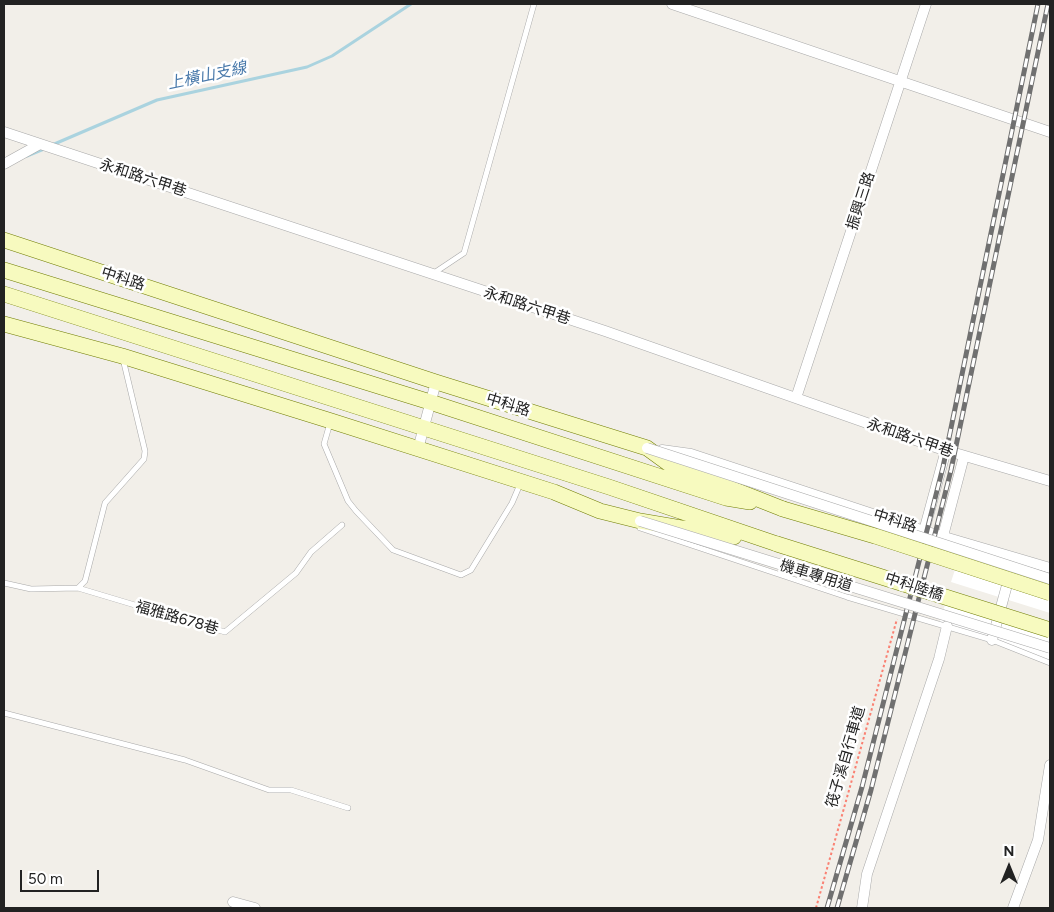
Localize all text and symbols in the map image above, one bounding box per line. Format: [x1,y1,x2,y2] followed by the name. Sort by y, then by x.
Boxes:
[166,58,248,94] water label: 上橫山支線
[97,156,189,200] street label: 永和路六甲巷
[843,170,879,232] street label: 振興三路
[99,263,147,295] street label: 中科路
[481,284,573,328] street label: 永和路六甲巷
[484,390,532,420] street label: 中科路
[865,415,955,461] street label: 永和路六甲巷
[871,505,919,537] street label: 中科路
[778,556,854,596] street label: 機車專用道
[883,569,945,605] street label: 中科陸橋
[133,598,221,638] street label: 福雅路678巷
[823,704,869,810] street label: 筏子溪自行車道
[984,842,1034,892] north arrow
[1004,843,1014,860] text: N
[22,860,101,892] scale bar
[28,870,63,888] text: 50 m

